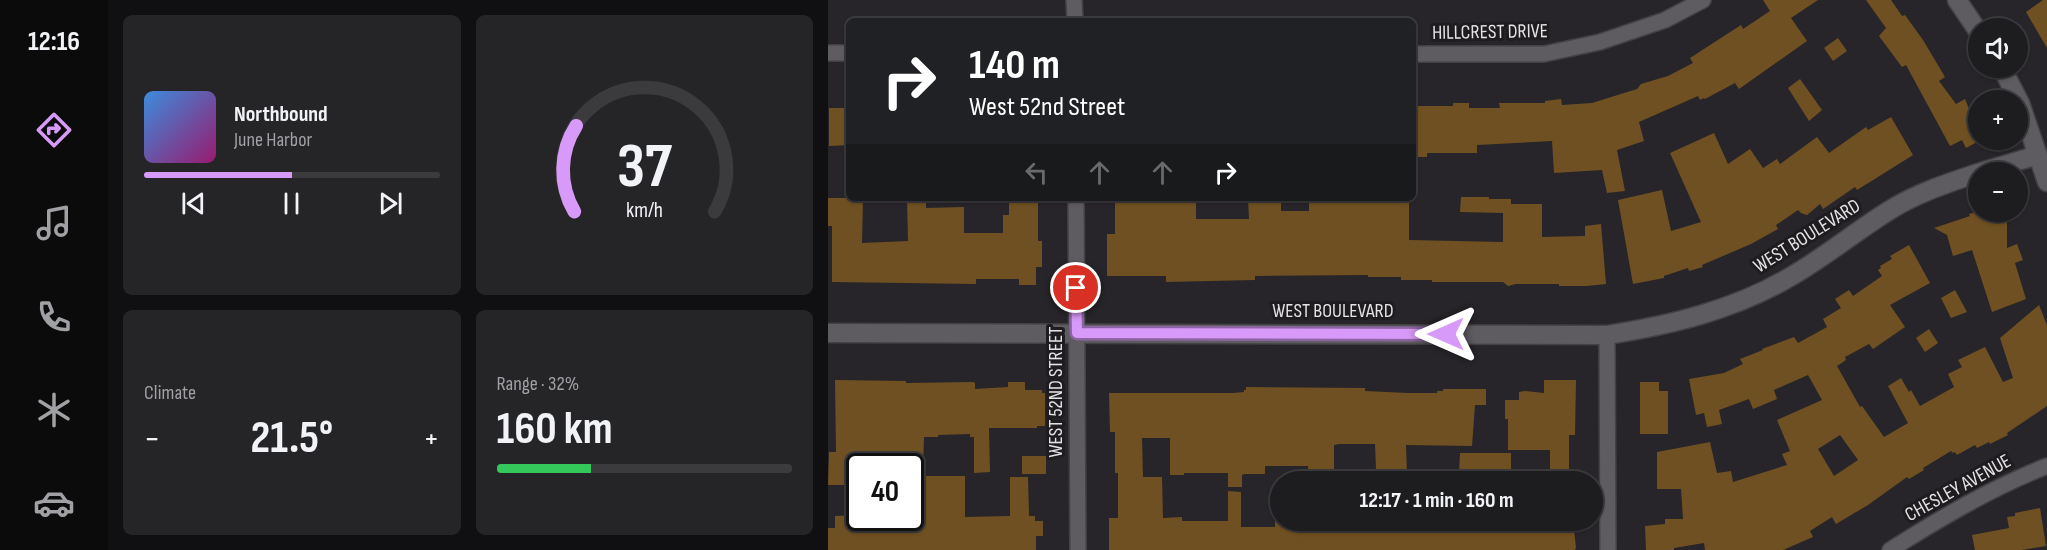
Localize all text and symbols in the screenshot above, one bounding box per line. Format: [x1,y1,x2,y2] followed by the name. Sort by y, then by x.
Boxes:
[1968,18,2028,222] map controls
[1968,18,2028,78] button: sound
[1432,19,1548,45] street label: HILLCREST DRIVE
[28,26,80,58] text: 12:16
[969,40,1060,91] text: 140 m
[870,42,948,120] icon: right
[1968,90,2028,150] button: +
[969,91,1125,123] text: West 52nd Street
[234,101,328,128] text: Northbound
[33,109,75,151] icon: directions
[234,128,312,152] text: June Harbor
[617,130,673,205] text: 37
[1020,156,1053,189] icon: left
[1083,156,1116,189] icon: ahead
[1146,156,1179,189] icon: ahead
[1209,156,1242,189] icon: right
[1968,162,2028,222] button: −
[177,187,210,220] icon: previous
[275,187,308,220] icon: pause
[374,187,407,220] icon: next
[1749,194,1865,278] street label: WEST BOULEVARD
[626,199,663,224] text: km/h
[33,202,75,244] icon: music
[1050,262,1101,313] pin
[1059,271,1092,304] icon: arrive
[33,296,75,338] icon: phone
[1272,299,1394,323] street label: WEST BOULEVARD
[1414,302,1478,366] position arrow
[1044,327,1068,457] street label: WEST 52ND STREET
[497,372,579,396] text: Range · 32%
[144,381,196,405] text: Climate
[33,389,75,431] icon: climate
[497,402,613,457] text: 160 km
[250,411,333,466] text: 21.5°
[144,419,160,459] text: −
[423,419,440,459] text: +
[1901,449,2015,527] street label: CHESLEY AVENUE
[846,453,924,531] speed limit sign: 40
[33,482,75,524] icon: car
[1359,487,1514,514] text: 12:17 · 1 min · 160 m

